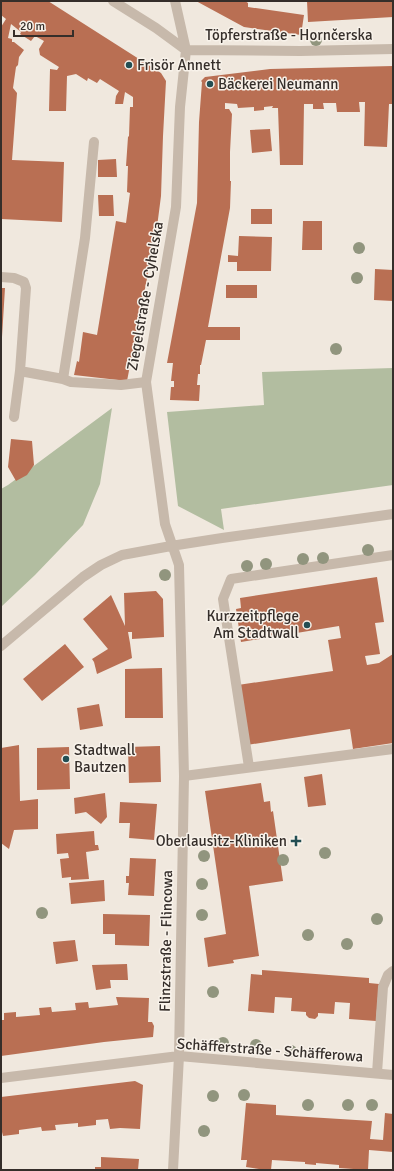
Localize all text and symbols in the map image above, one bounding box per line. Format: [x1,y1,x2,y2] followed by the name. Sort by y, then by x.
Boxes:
[14,12,73,38] scale bar
[20,19,45,34] text: 20 m
[205,26,373,44] street label: Töpferstraße - Hornčerska
[137,56,221,74] place label: Frisör Annett
[124,60,134,70] marker: Frisör Annett
[218,75,338,93] place label: Bäckerei Neumann
[205,79,215,89] marker: Bäckerei Neumann
[123,220,167,372] street label: Ziegelstraße - Cyhelska
[207,607,299,642] place label: Kurzzeitpflege Am Stadtwall
[302,620,312,630] marker: Kurzzeitpflege Am Stadtwall
[74,741,135,776] place label: Stadtwall Bautzen
[61,754,71,764] marker: Stadtwall Bautzen
[156,832,287,850] place label: Oberlausitz-Kliniken
[290,835,302,847] marker: Oberlausitz-Kliniken
[156,870,176,1012] street label: Flinzstraße - Flincowa
[176,1035,364,1065] street label: Schäfferstraße - Schäfferowa

